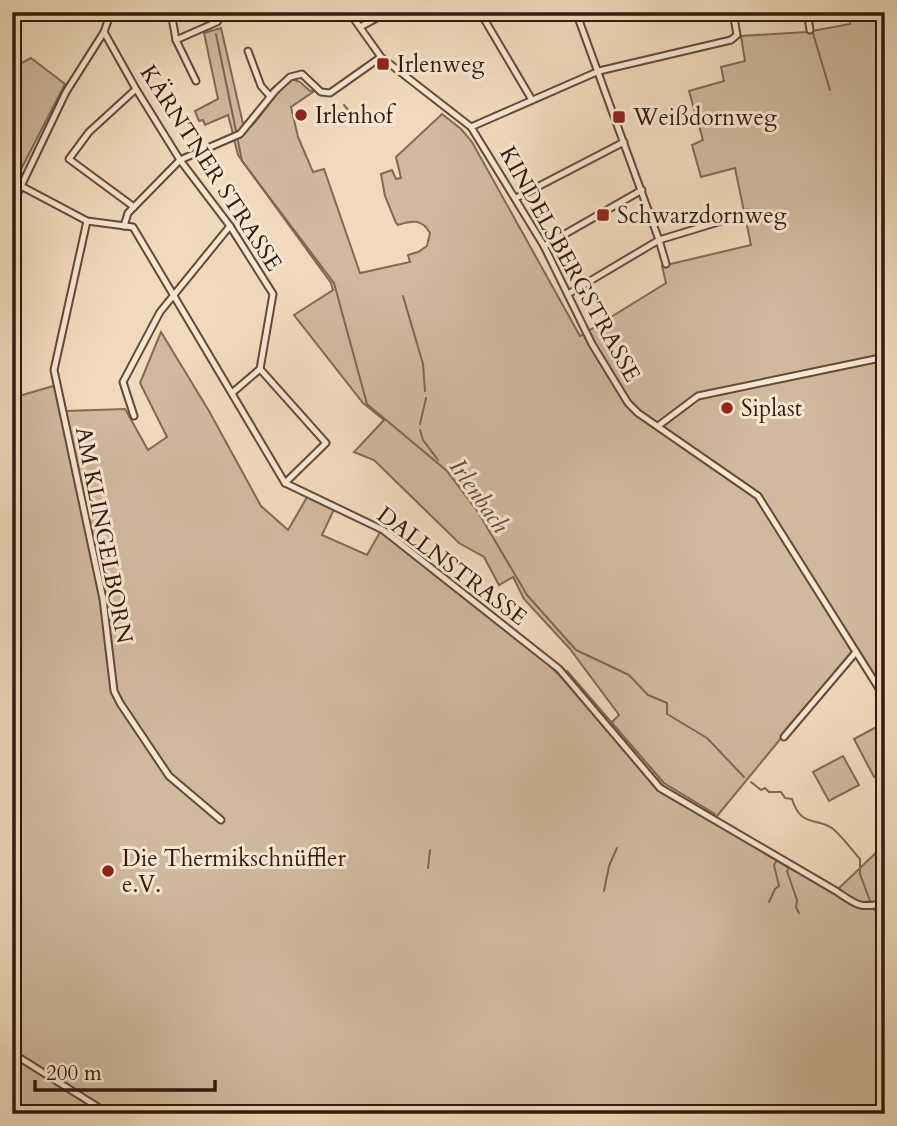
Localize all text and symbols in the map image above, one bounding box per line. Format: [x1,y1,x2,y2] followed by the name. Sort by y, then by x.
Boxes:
[397,49,484,80] place label: Irlenweg
[375,56,391,72] marker: Irlenweg
[133,59,289,277] street label: KÄRNTNER STRASSE
[315,100,397,131] place label: Irlenhof
[632,102,777,133] place label: Weißdornweg
[293,107,309,123] marker: Irlenhof
[611,109,627,125] marker: Weißdornweg
[492,141,648,387] street label: KINDELSBERGSTRASSE
[617,200,787,231] place label: Schwarzdornweg
[595,207,611,223] marker: Schwarzdornweg
[741,393,802,424] place label: Siplast
[719,400,735,416] marker: Siplast
[68,424,140,646] street label: AM KLINGELBORN
[441,452,517,540] water label: Irlenbach
[371,499,533,633] street label: DALLNSTRASSE
[122,843,346,900] place label: Die Thermikschnüffler e.V.
[100,863,116,879] marker: Die Thermikschnüffler e.V.
[35,1049,215,1093] scale bar
[46,1059,102,1088] text: 200 m

